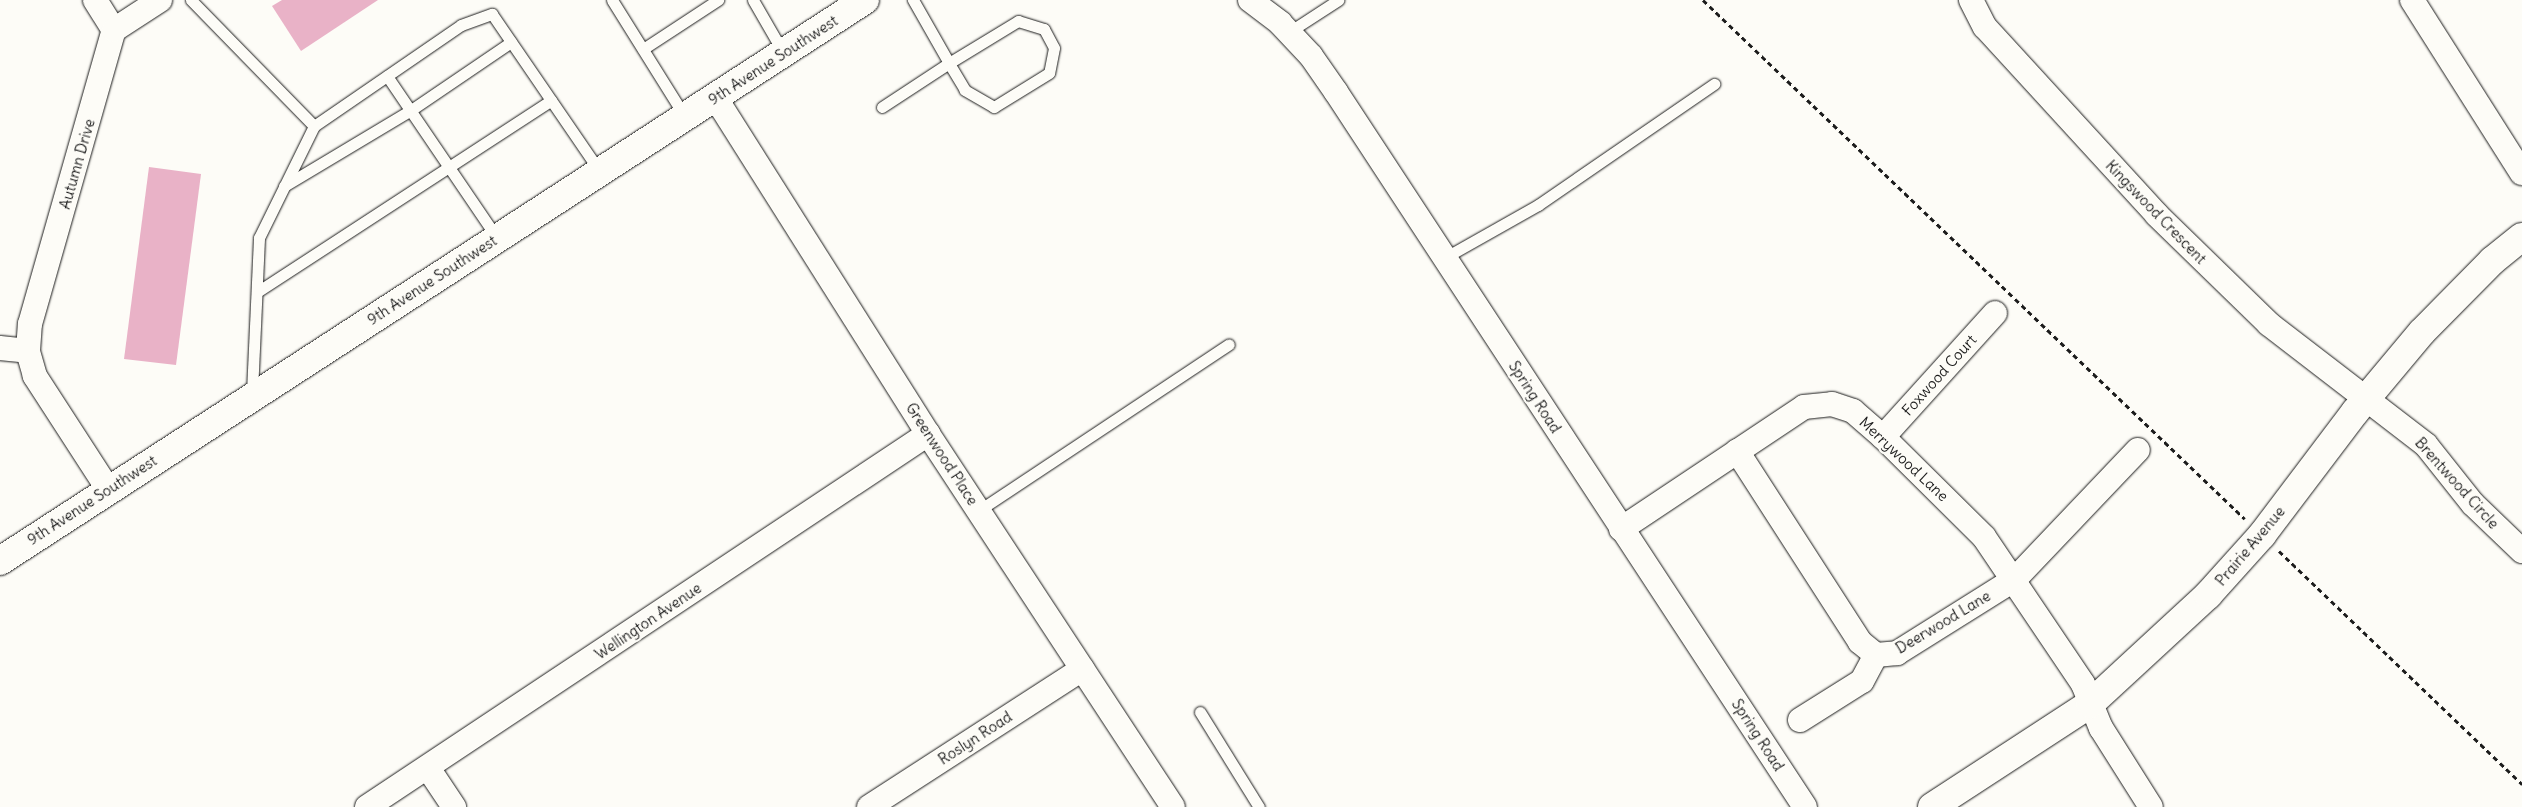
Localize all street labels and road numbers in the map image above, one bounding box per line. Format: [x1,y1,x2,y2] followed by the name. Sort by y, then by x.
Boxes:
[705,11,841,109] street label: 9th Avenue Southwest
[56,117,98,211] street label: Autumn Drive
[2102,156,2210,268] street label: Kingswood Crescent
[364,231,500,329] street label: 9th Avenue Southwest
[1898,331,1980,419] street label: Foxwood Court
[1505,358,1565,436] street label: Spring Road
[902,399,982,509] street label: Greenwood Place
[1856,413,1952,505] street label: Merrywood Lane
[2411,434,2503,532] street label: Brentwood Circle
[24,451,160,549] street label: 9th Avenue Southwest
[2212,503,2288,589] street label: Prairie Avenue
[591,579,705,663] street label: Wellington Avenue
[1892,587,1994,657] street label: Deerwood Lane
[1728,696,1788,774] street label: Spring Road
[935,708,1015,768] street label: Roslyn Road

